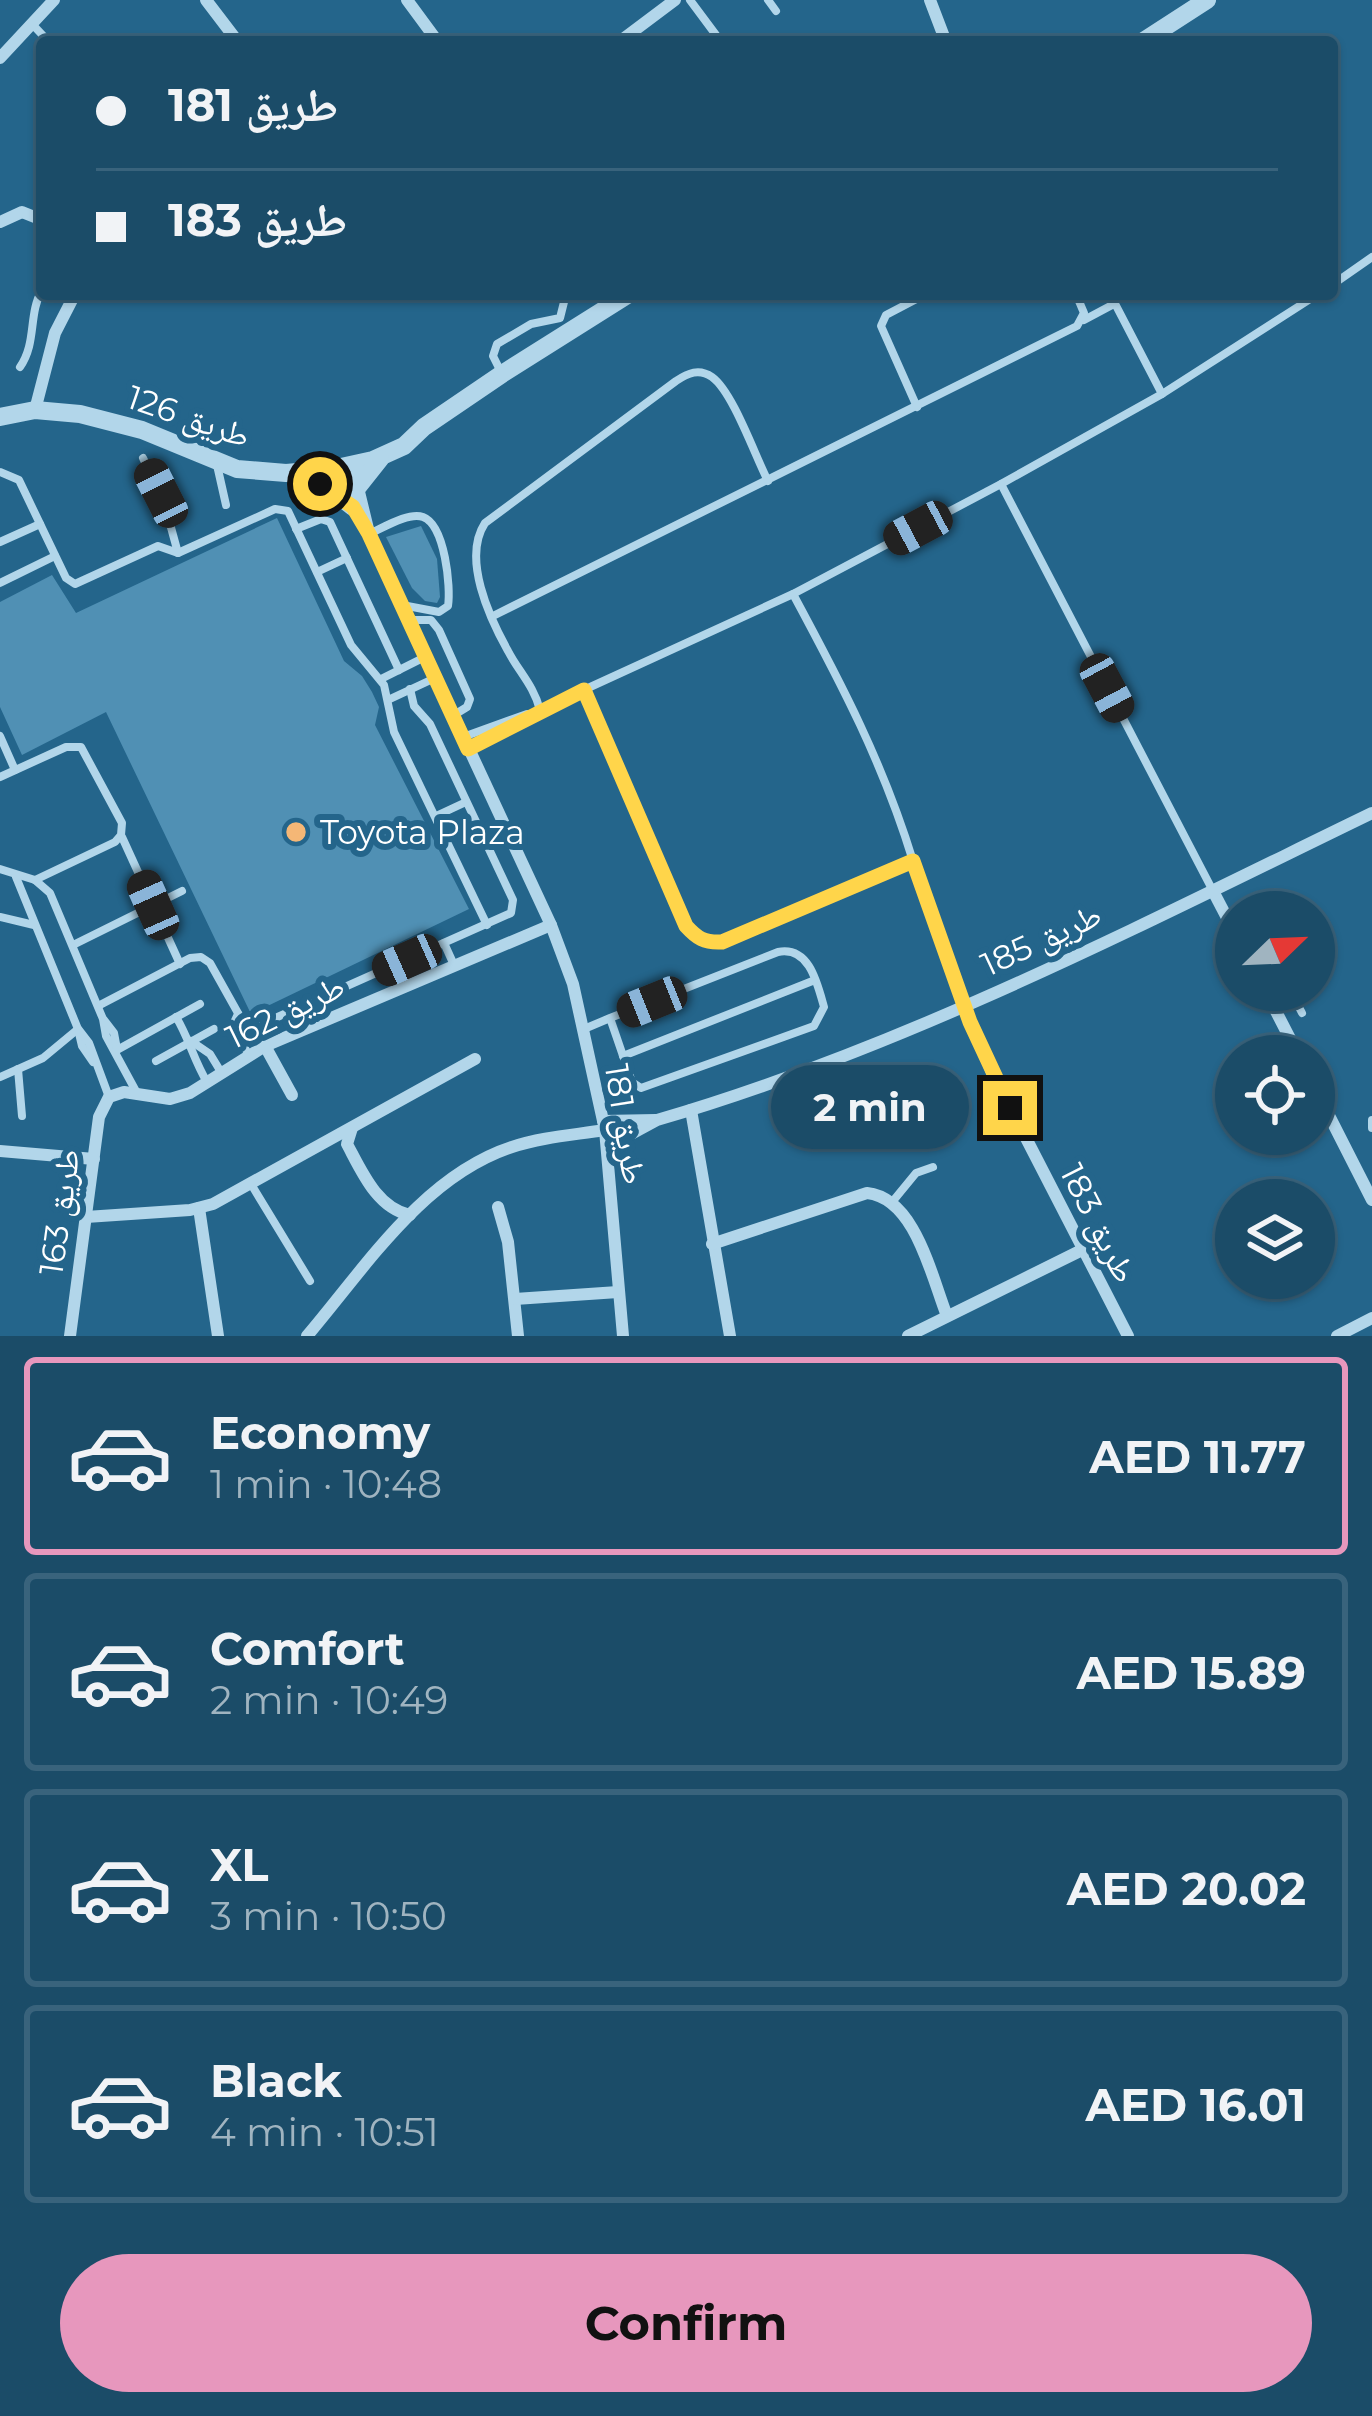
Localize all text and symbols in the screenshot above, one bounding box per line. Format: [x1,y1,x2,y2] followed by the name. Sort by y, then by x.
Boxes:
[168,77,339,132] text: طريق 181
[168,192,348,247] text: طريق 183
[122,376,256,457] street label: طريق 126
[129,453,193,533] car
[293,457,347,511] route start
[878,495,958,561] car
[1074,648,1140,728] car
[320,812,525,852] place label: Toyota Plaza
[283,819,309,845] marker: Toyota Plaza
[122,865,184,945] car
[1215,891,1335,1011] north arrow
[1215,891,1335,1299] map controls
[975,894,1108,985] street label: طريق 185
[367,929,447,991] car
[219,965,351,1058] street label: طريق 162
[612,972,692,1032] car
[1215,1035,1335,1155] button: locate
[596,1061,655,1187] street label: طريق 181
[770,1066,968,1150] callout: 2 min
[983,1081,1037,1135] route end
[813,1083,927,1131] text: 2 min
[30,1146,89,1278] street label: طريق 163
[1051,1157,1146,1289] street label: طريق 183
[1215,1179,1335,1299] button: layers
[66,1402,174,1510] icon: car
[210,1405,430,1460] text: Economy
[1089,1429,1306,1484] text: AED 11.77
[210,1460,442,1508] text: 1 min · 10:48
[66,1618,174,1726] icon: car
[210,1621,405,1676] text: Comfort
[1076,1645,1306,1700] text: AED 15.89
[210,1676,448,1724] text: 2 min · 10:49
[66,1834,174,1942] icon: car
[210,1837,268,1892] text: XL
[1067,1861,1306,1916] text: AED 20.02
[210,1892,447,1940] text: 3 min · 10:50
[66,2050,174,2158] icon: car
[210,2053,342,2108] text: Black
[1085,2077,1306,2132] text: AED 16.01
[210,2108,439,2156] text: 4 min · 10:51
[60,2254,1312,2392] button: Confirm

